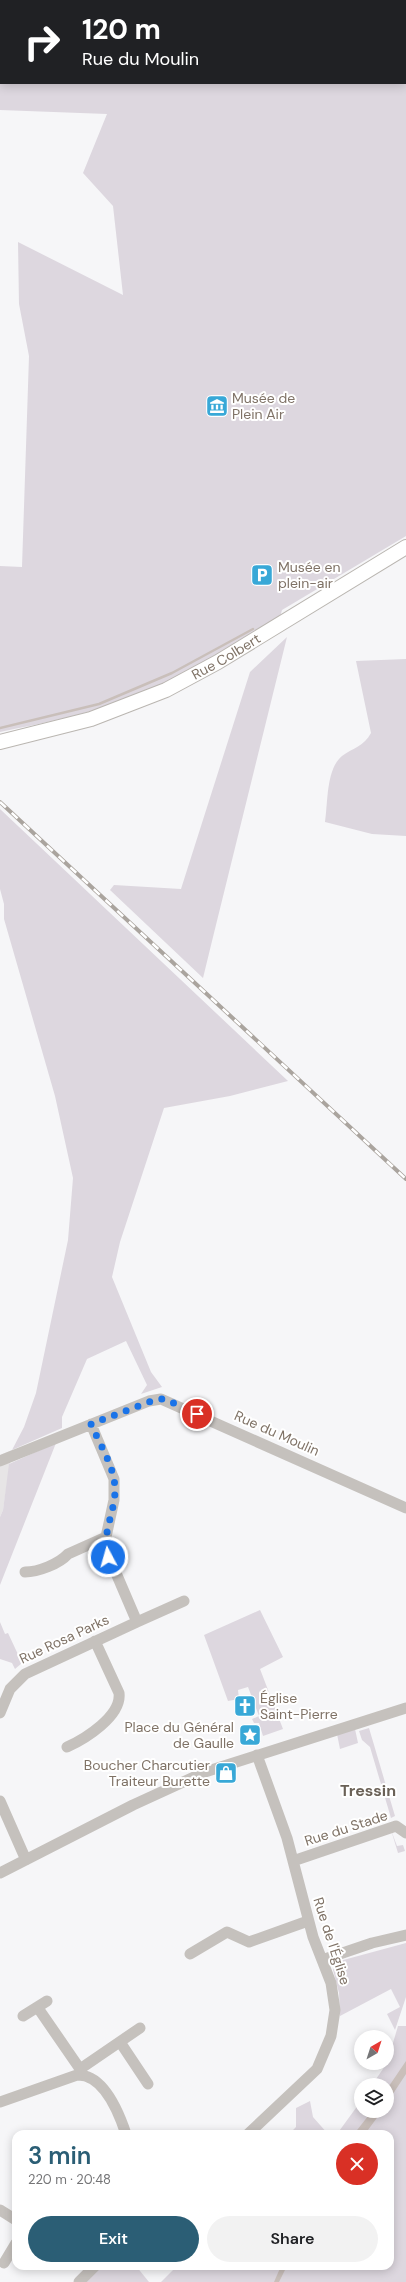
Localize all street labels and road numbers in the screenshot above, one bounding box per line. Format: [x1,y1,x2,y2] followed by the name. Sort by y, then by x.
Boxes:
[188,629,264,684] street label: Rue Colbert
[232,1406,322,1460] street label: Rue du Moulin
[16,1610,112,1668] street label: Rue Rosa Parks
[302,1806,390,1850] street label: Rue du Stade
[309,1895,355,1987] street label: Rue de l'Église

